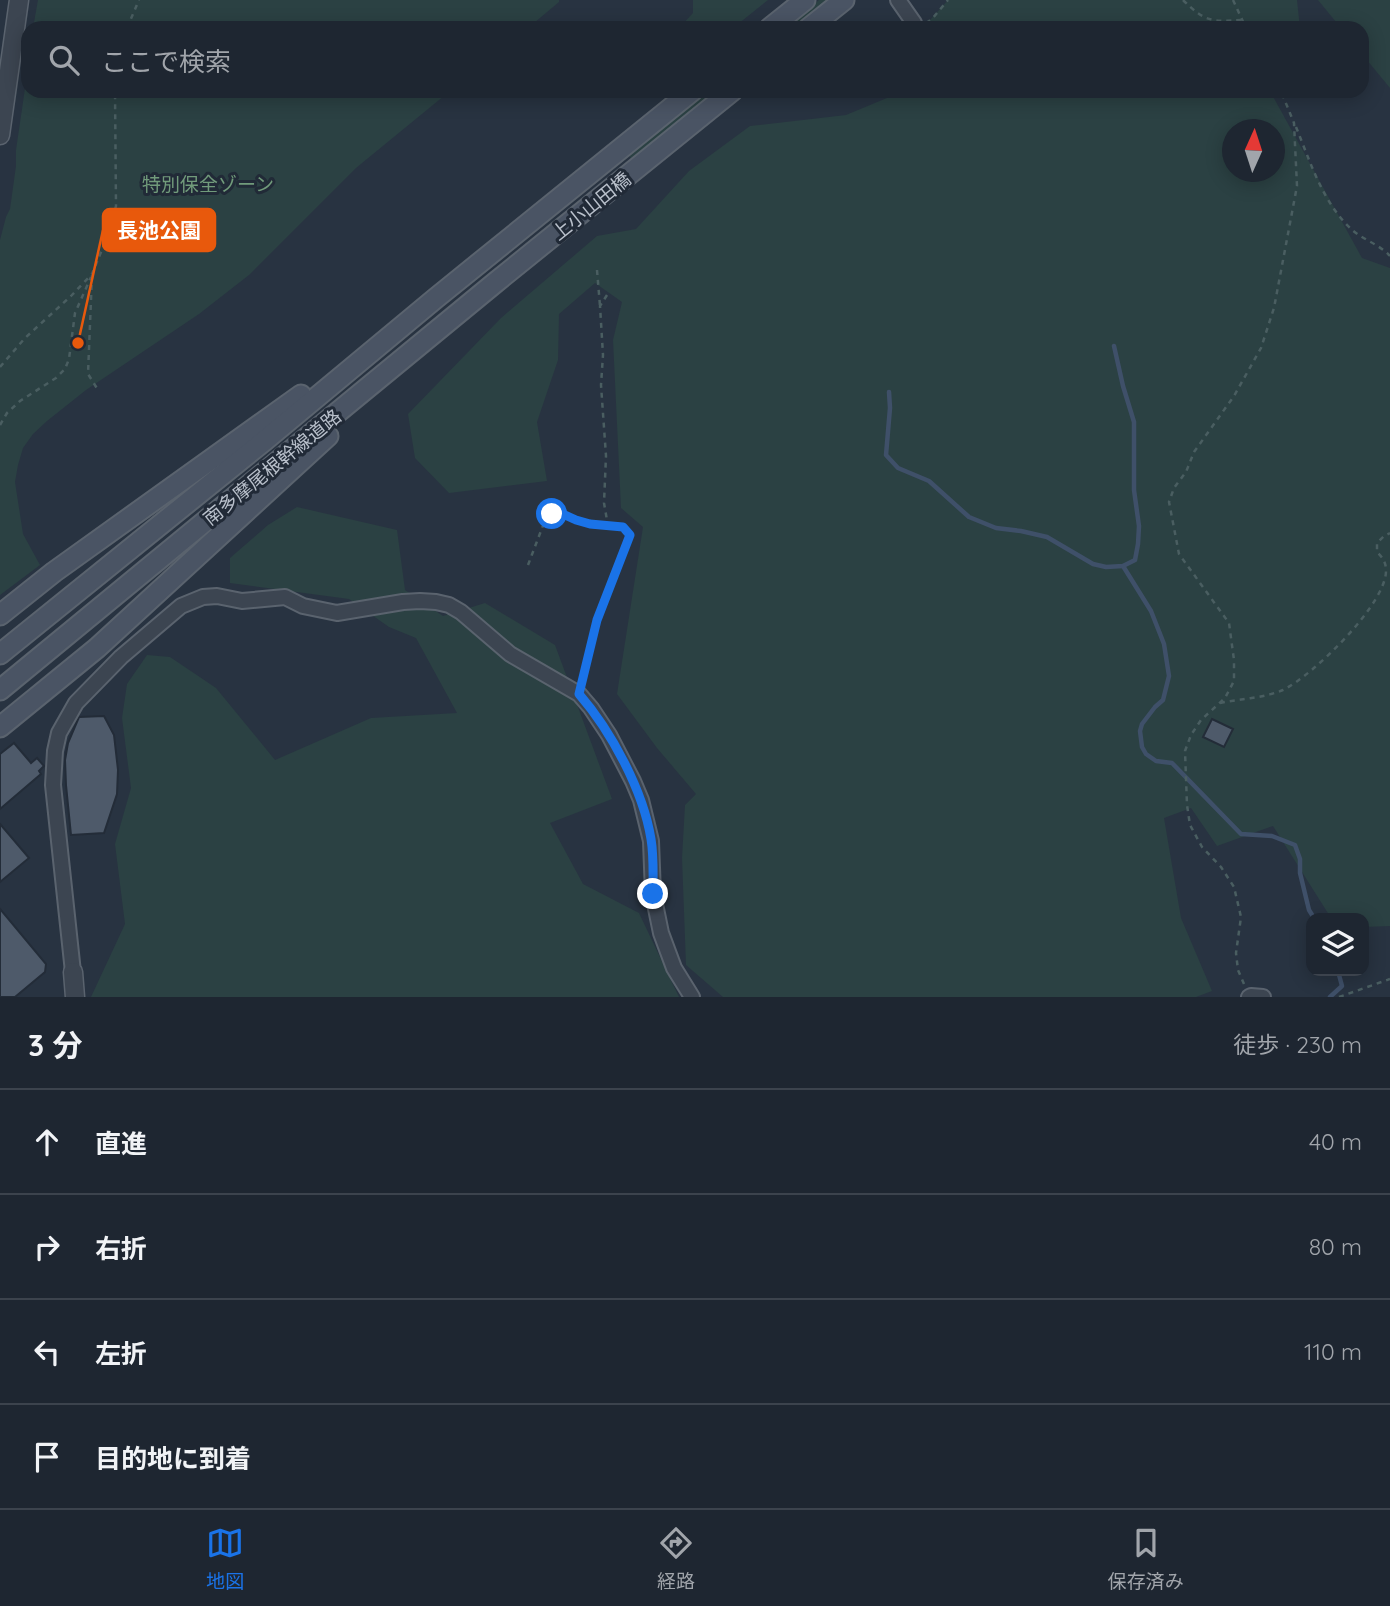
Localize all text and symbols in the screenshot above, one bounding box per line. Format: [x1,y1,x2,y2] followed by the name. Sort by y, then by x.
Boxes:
[21,21,1369,98] search box
[45,41,83,79] icon: search
[101,45,231,78] text: ここで検索
[1222,119,1285,182] north arrow
[547,167,635,245] street label: 上小山田橋
[142,172,274,196] park label: 特別保全ゾーン
[103,209,215,251] callout: 長池公園
[117,217,201,243] text: 長池公園
[198,404,346,530] street label: 南多摩尾根幹線道路
[536,498,567,529] route start
[637,878,668,909] route end
[1306,913,1369,976] map controls
[1306,913,1369,976] button: layers
[28,1026,83,1064] text: 3 分
[1233,1030,1362,1059] text: 徒歩 · 230 m
[28,1123,66,1161] icon: ahead
[95,1127,147,1160] text: 直進
[1309,1127,1362,1156] text: 40 m
[28,1228,66,1266] icon: right
[95,1232,147,1265] text: 右折
[1309,1232,1362,1261] text: 80 m
[28,1333,66,1371] icon: left
[95,1337,147,1370] text: 左折
[1304,1337,1362,1366] text: 110 m
[28,1438,66,1476] icon: arrive
[95,1442,251,1475] text: 目的地に到着
[206,1524,244,1593] tab: 地図
[657,1524,695,1593] tab: 経路
[1108,1524,1184,1593] tab: 保存済み

